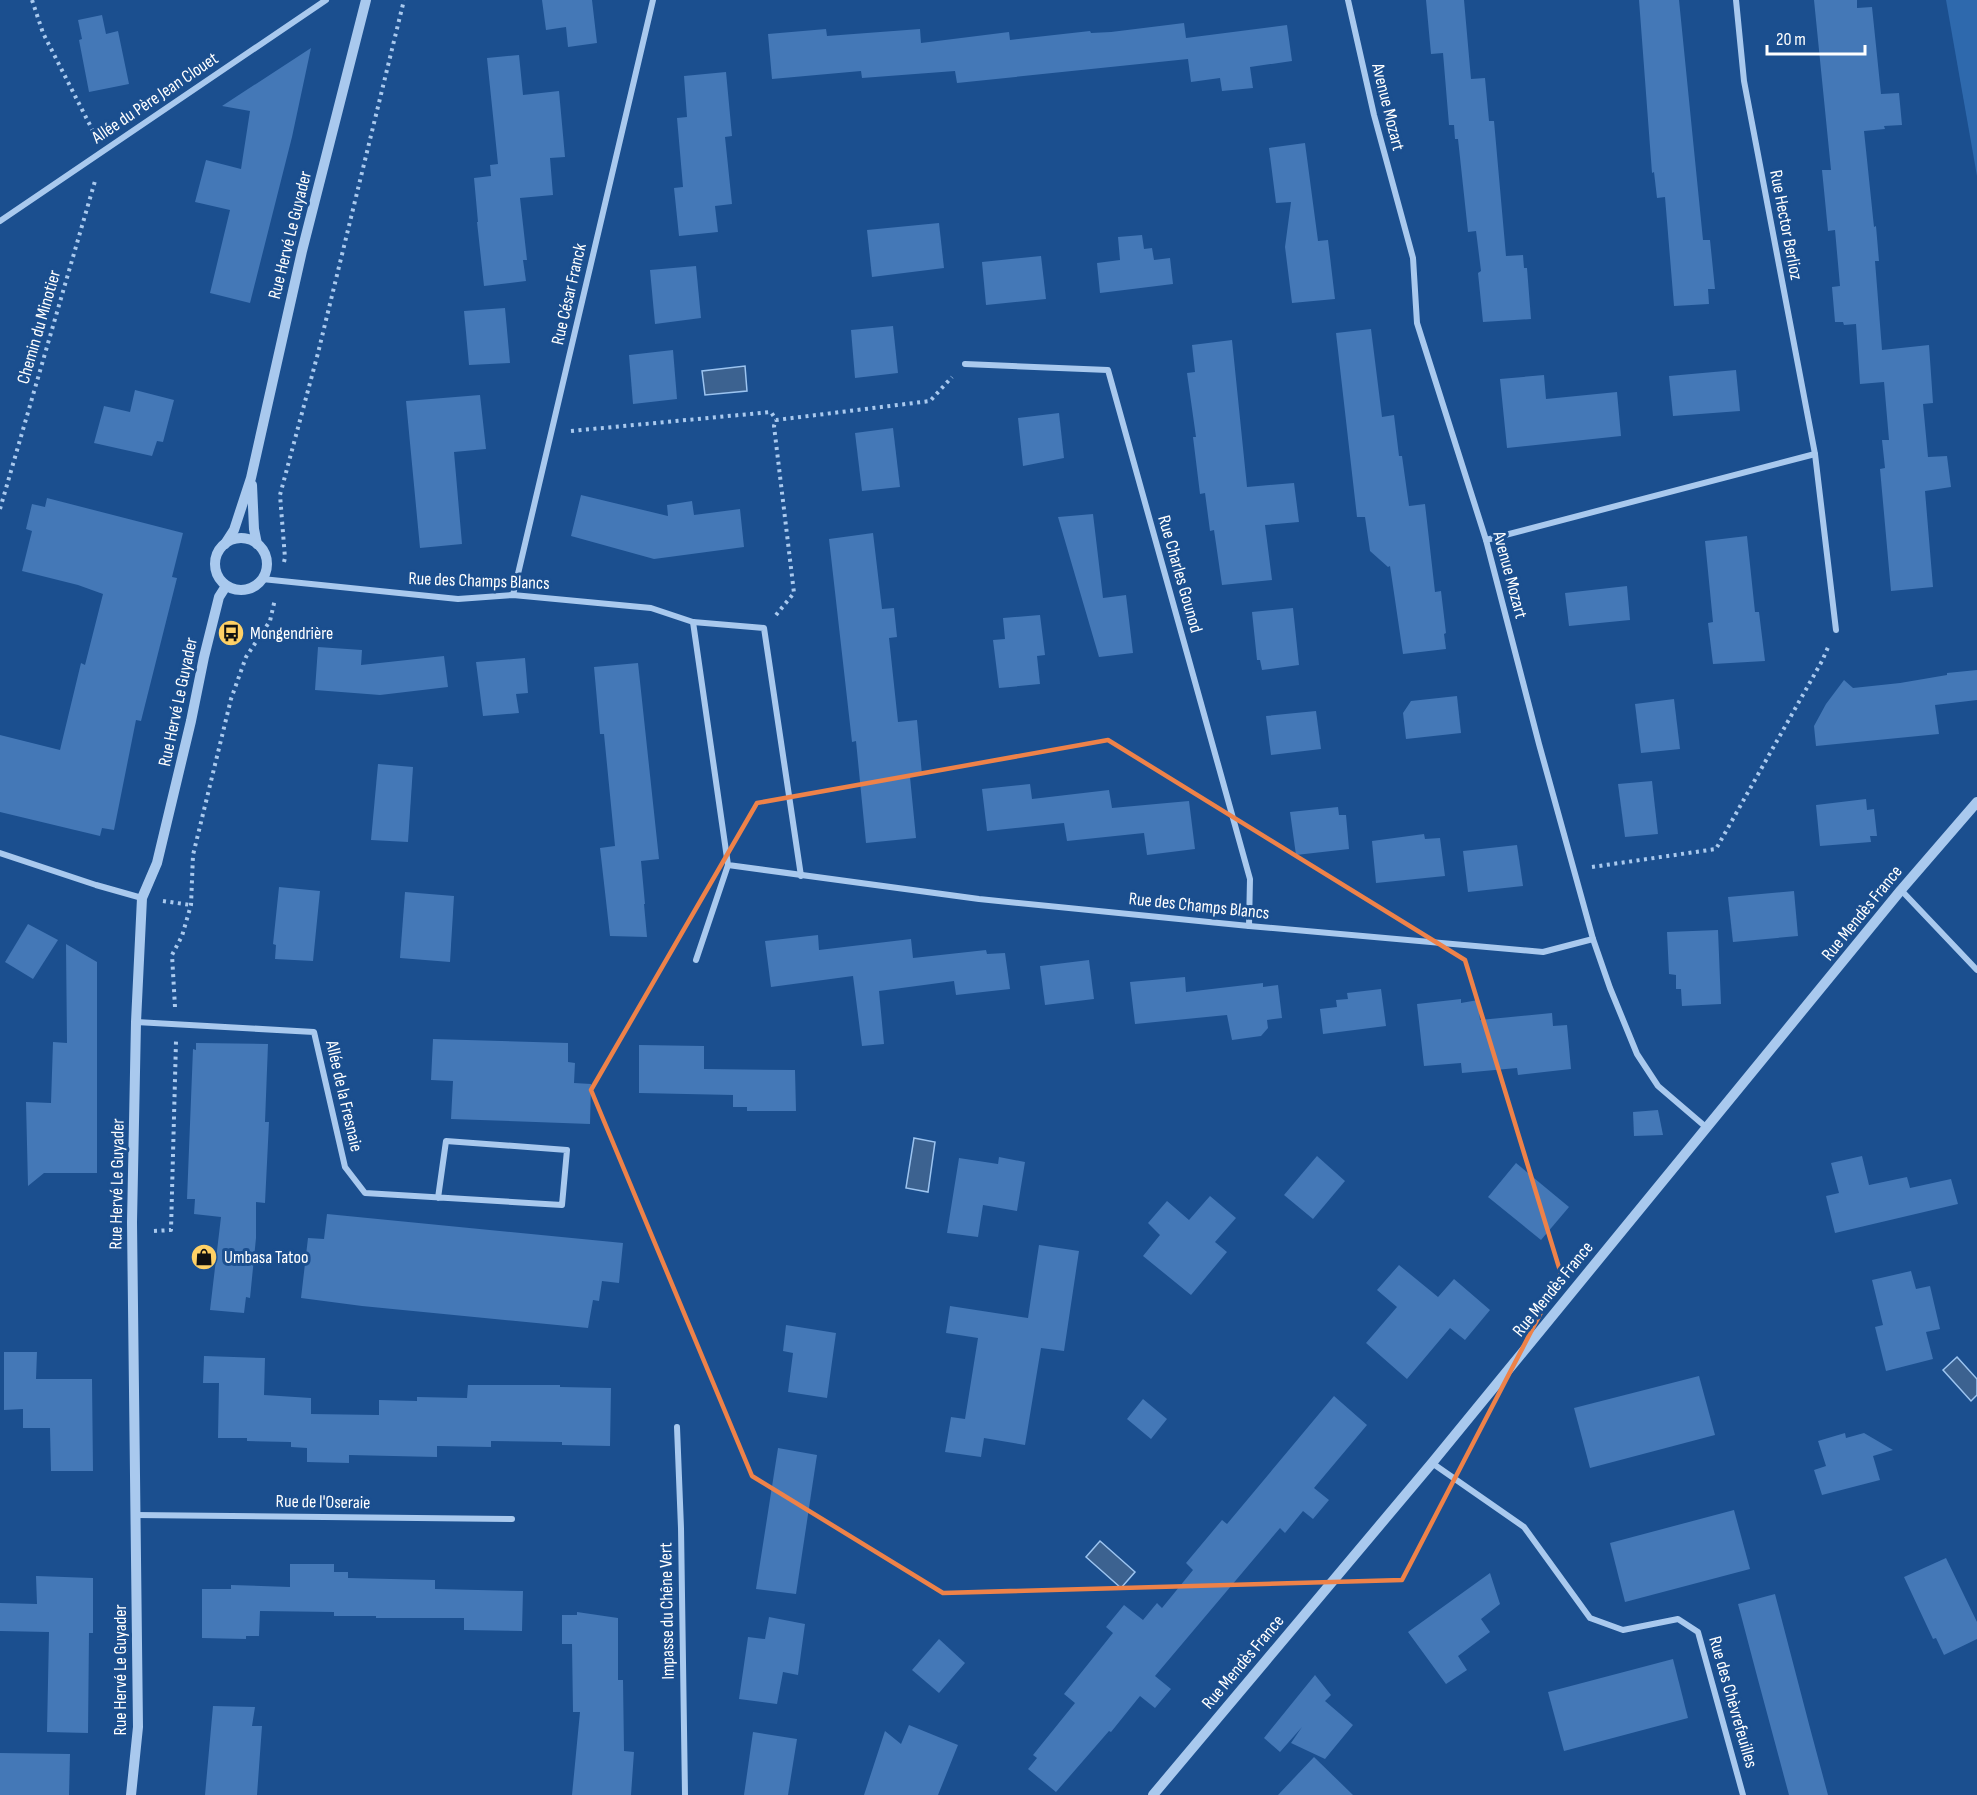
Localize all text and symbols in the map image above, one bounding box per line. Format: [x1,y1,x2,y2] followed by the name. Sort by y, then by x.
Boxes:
[1767,18,1864,56] scale bar
[1776,29,1806,50] text: 20 m
[87,48,223,149] street label: Allée du Père Jean Clouet
[1367,60,1409,153] street label: Avenue Mozart
[1765,168,1807,282] street label: Rue Hector Berlioz
[264,169,316,301] street label: Rue Hervé Le Guyader
[547,241,591,347] street label: Rue César Franck
[13,268,65,386] street label: Chemin du Minotier
[1153,513,1207,635] street label: Rue Charles Gounod
[1488,528,1532,621] street label: Avenue Mozart
[408,568,550,594] street label: Rue des Champs Blancs
[216,618,246,648] bus stop icon: Mongendrière
[250,623,333,644] place label: Mongendrière
[154,636,202,768] street label: Rue Hervé Le Guyader
[1817,861,1907,965] street label: Rue Mendès France
[1128,888,1270,924] street label: Rue des Champs Blancs
[321,1037,367,1154] street label: Allée de la Fresnaie
[105,1118,129,1250] street label: Rue Hervé Le Guyader
[1508,1237,1598,1341] street label: Rue Mendès France
[189,1242,219,1272] shop icon: Umbasa Tatoo
[224,1247,308,1268] place label: Umbasa Tatoo
[275,1491,371,1513] street label: Rue de l'Oseraie
[655,1542,679,1680] street label: Impasse du Chêne Vert
[110,1604,131,1736] street label: Rue Hervé Le Guyader
[1198,1611,1288,1713] street label: Rue Mendès France
[1704,1634,1762,1770] street label: Rue des Chèvrefeuilles

